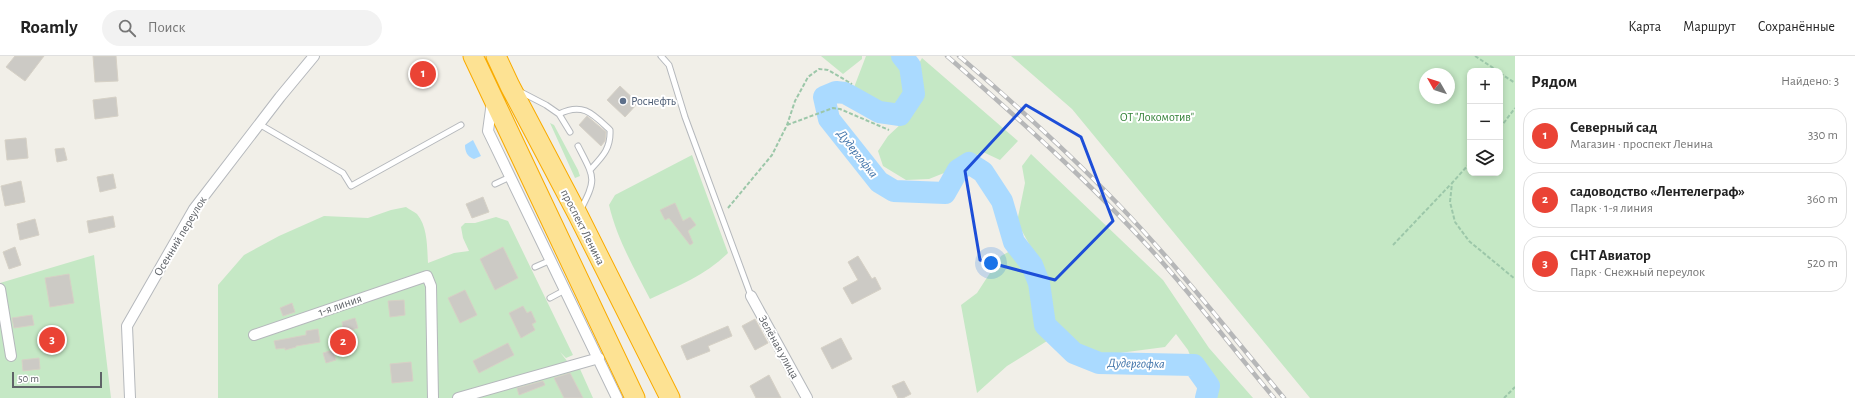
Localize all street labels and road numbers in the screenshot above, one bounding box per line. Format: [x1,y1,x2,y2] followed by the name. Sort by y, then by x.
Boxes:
[559,187,607,267] street label: проспект Ленина
[152,194,210,278] street label: Осенний переулок
[317,292,363,318] street label: 1-я линия
[756,313,802,382] street label: Зелёная улица

